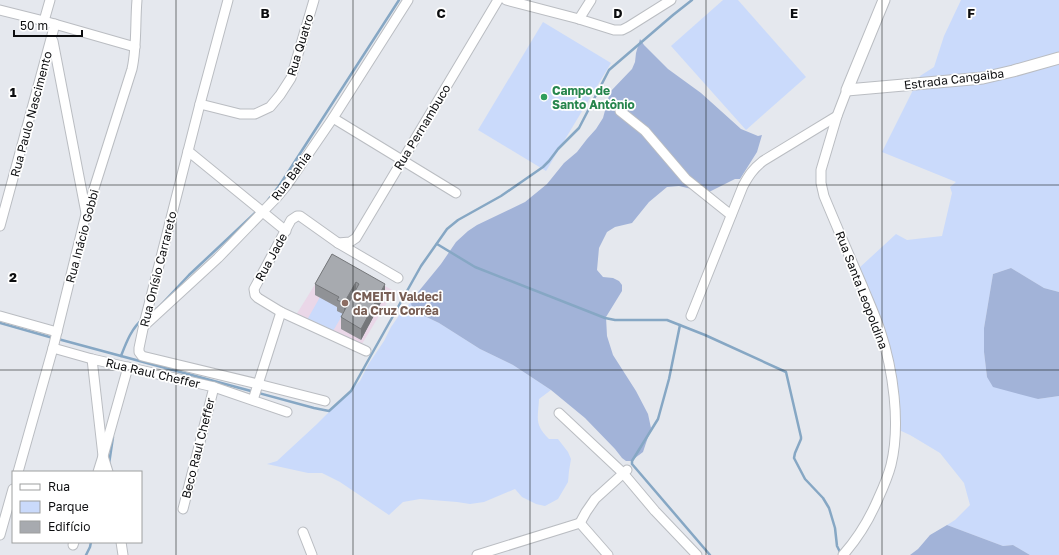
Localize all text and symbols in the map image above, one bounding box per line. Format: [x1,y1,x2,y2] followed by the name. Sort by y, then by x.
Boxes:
[260,5,270,21] text: B
[436,5,446,21] text: C
[613,5,623,21] text: D
[790,5,798,21] text: E
[967,5,975,21] text: F
[14,12,82,38] scale bar
[283,12,317,78] street label: Rua Quatro
[20,18,48,33] text: 50 m
[7,50,55,178] street label: Rua Paulo Nascimento
[903,65,1005,93] street label: Estrada Cangaiba
[390,81,454,173] street label: Rua Pernambuco
[552,83,635,112] place label: Campo de Santo Antônio
[10,84,17,100] text: 1
[539,92,549,102] marker: Campo de Santo Antônio
[268,149,314,203] street label: Rua Bahia
[62,187,102,285] street label: Rua Inácio Gobbi
[136,210,180,328] street label: Rua Onísio Carrareto
[833,229,891,351] street label: Rua Santa Leopoldina
[252,230,290,284] street label: Rua Jade
[9,269,17,285] text: 2
[353,289,442,318] place label: CMEITI Valdeci da Cruz Corrêa
[340,298,350,308] marker: CMEITI Valdeci da Cruz Corrêa
[104,355,202,391] street label: Rua Raul Cheffer
[178,396,218,500] street label: Beco Raul Cheffer
[12,471,142,543] legend
[48,479,70,494] text: Rua
[48,499,89,514] text: Parque
[48,519,90,534] text: Edifício

